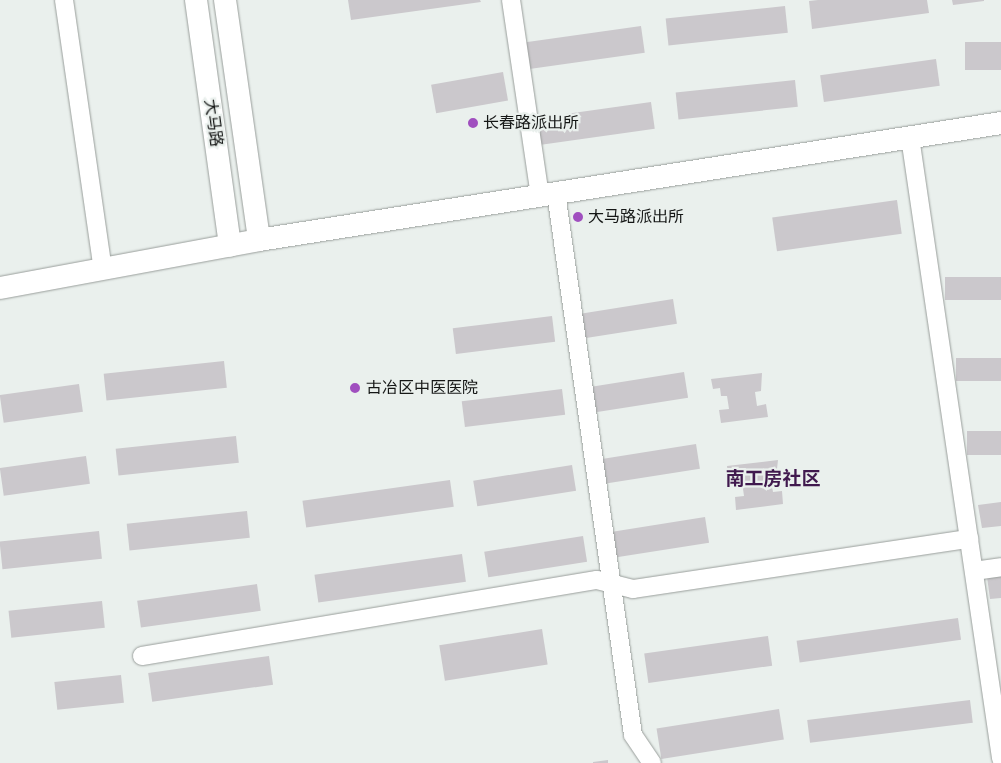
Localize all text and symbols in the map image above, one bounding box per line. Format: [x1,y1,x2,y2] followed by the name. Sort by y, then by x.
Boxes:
[200,98,226,148] street label: 大马路
[483,113,579,133] place label: 长春路派出所
[467,117,479,129] marker: 长春路派出所
[588,207,684,227] place label: 大马路派出所
[572,211,584,223] marker: 大马路派出所
[366,378,478,398] place label: 古冶区中医医院
[348,381,362,395] marker: 古冶区中医医院
[726,468,820,490] district label: 南工房社区

